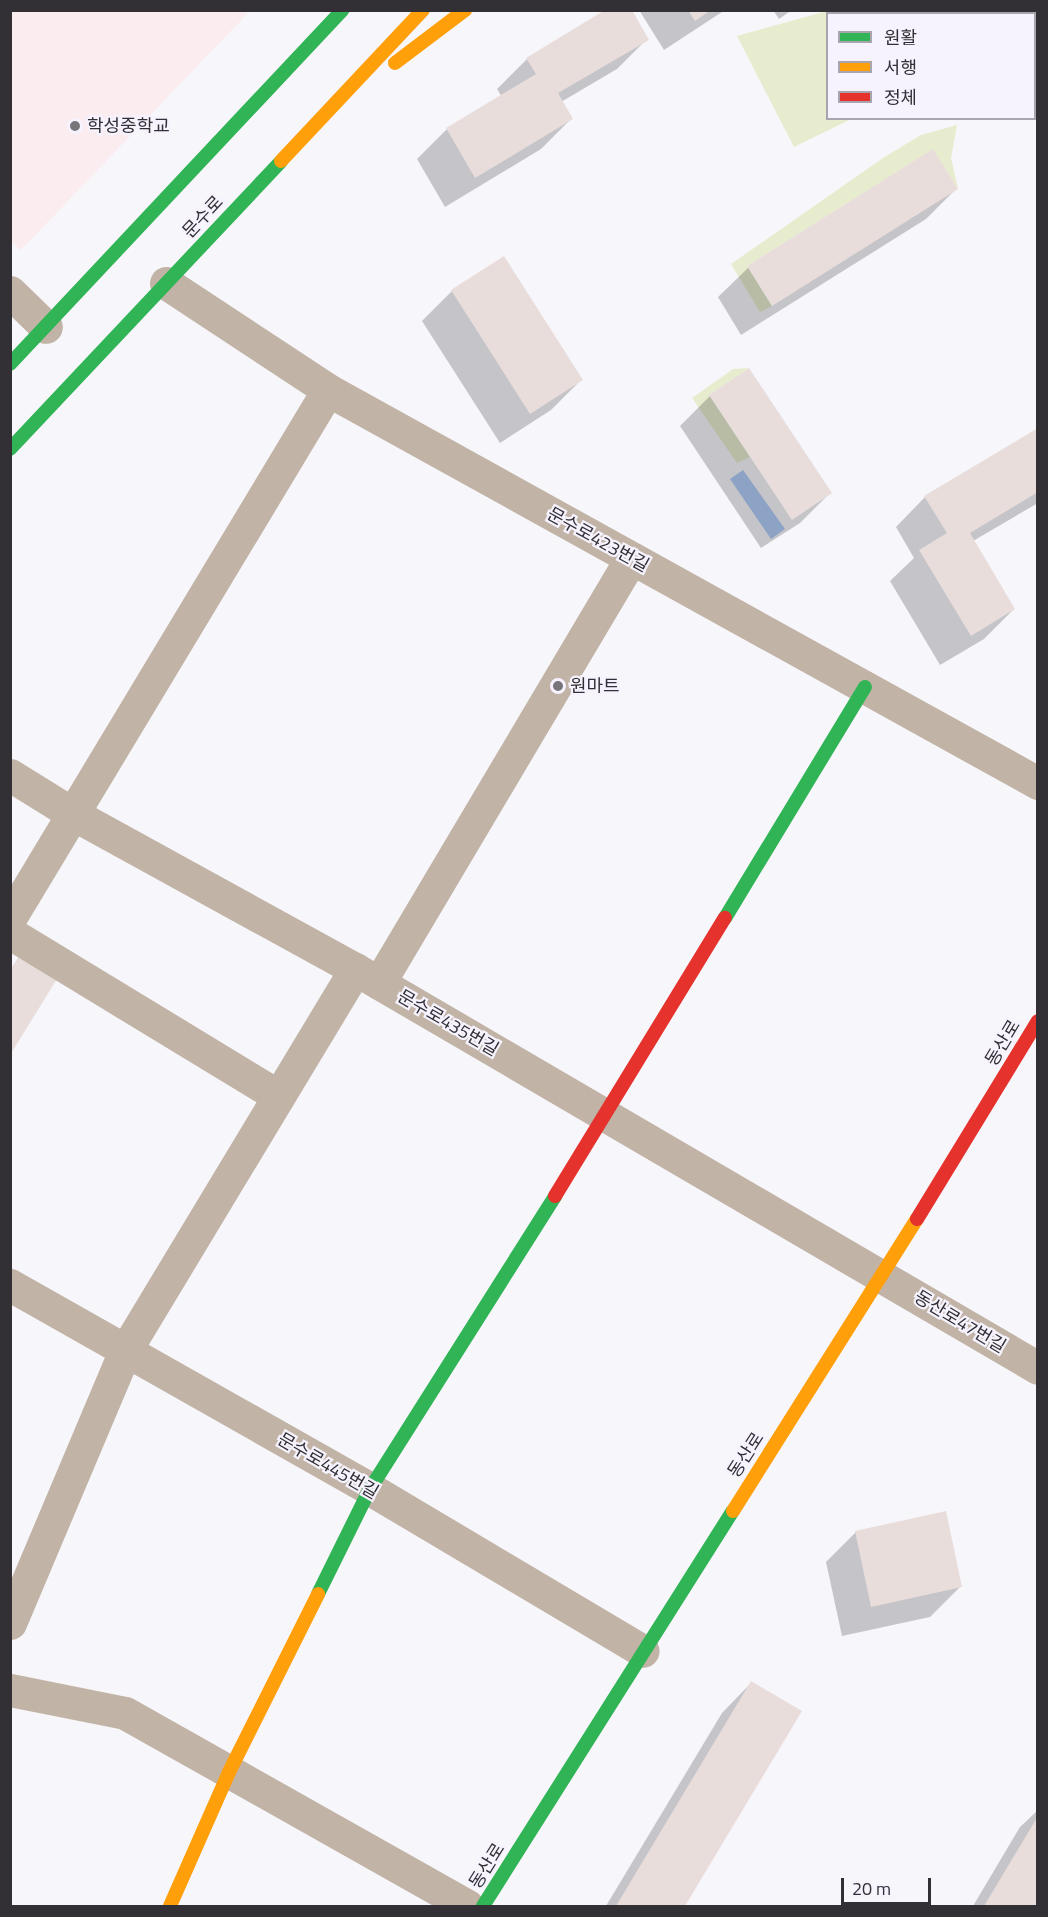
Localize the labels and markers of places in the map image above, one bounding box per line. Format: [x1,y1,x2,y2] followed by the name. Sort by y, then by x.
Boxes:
[87,115,170,137] place label: 학성중학교
[68,119,82,133] marker: 학성중학교
[570,675,620,697] place label: 원마트
[551,679,565,693] marker: 원마트

